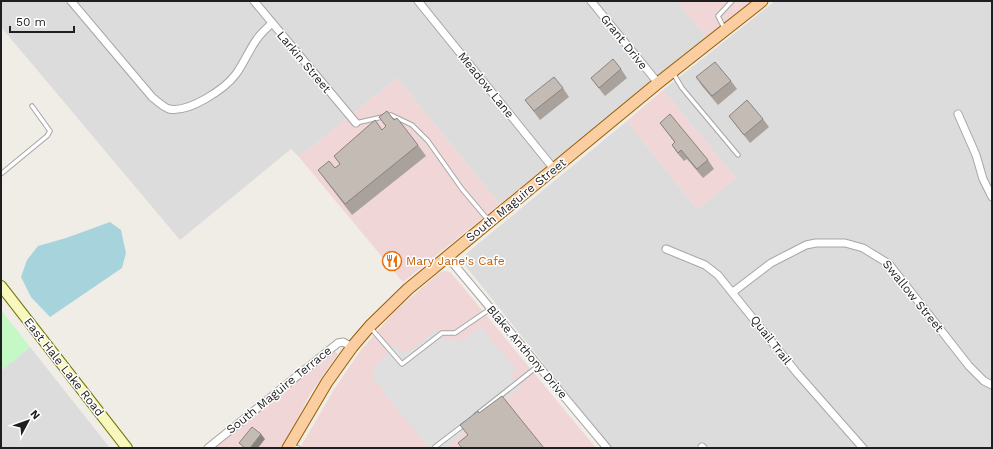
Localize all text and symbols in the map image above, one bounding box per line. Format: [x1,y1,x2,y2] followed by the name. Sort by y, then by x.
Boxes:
[10,8,74,34] scale bar
[598,12,650,72] street label: Grant Drive
[16,15,46,29] text: 50 m
[274,28,334,96] street label: Larkin Street
[455,49,517,121] street label: Meadow Lane
[463,155,569,245] street label: South Maguire Street
[381,250,403,272] restaurant icon: Mary Jane's Cafe
[406,254,505,268] place label: Mary Jane's Cafe
[880,257,946,335] street label: Swallow Street
[484,303,570,402] street label: Blake Anthony Drive
[748,313,795,367] street label: Quail Trail
[21,315,107,419] street label: East Hale Lake Road
[224,343,334,437] street label: South Maguire Terrace
[8,401,48,441] north arrow
[28,407,43,422] text: N

